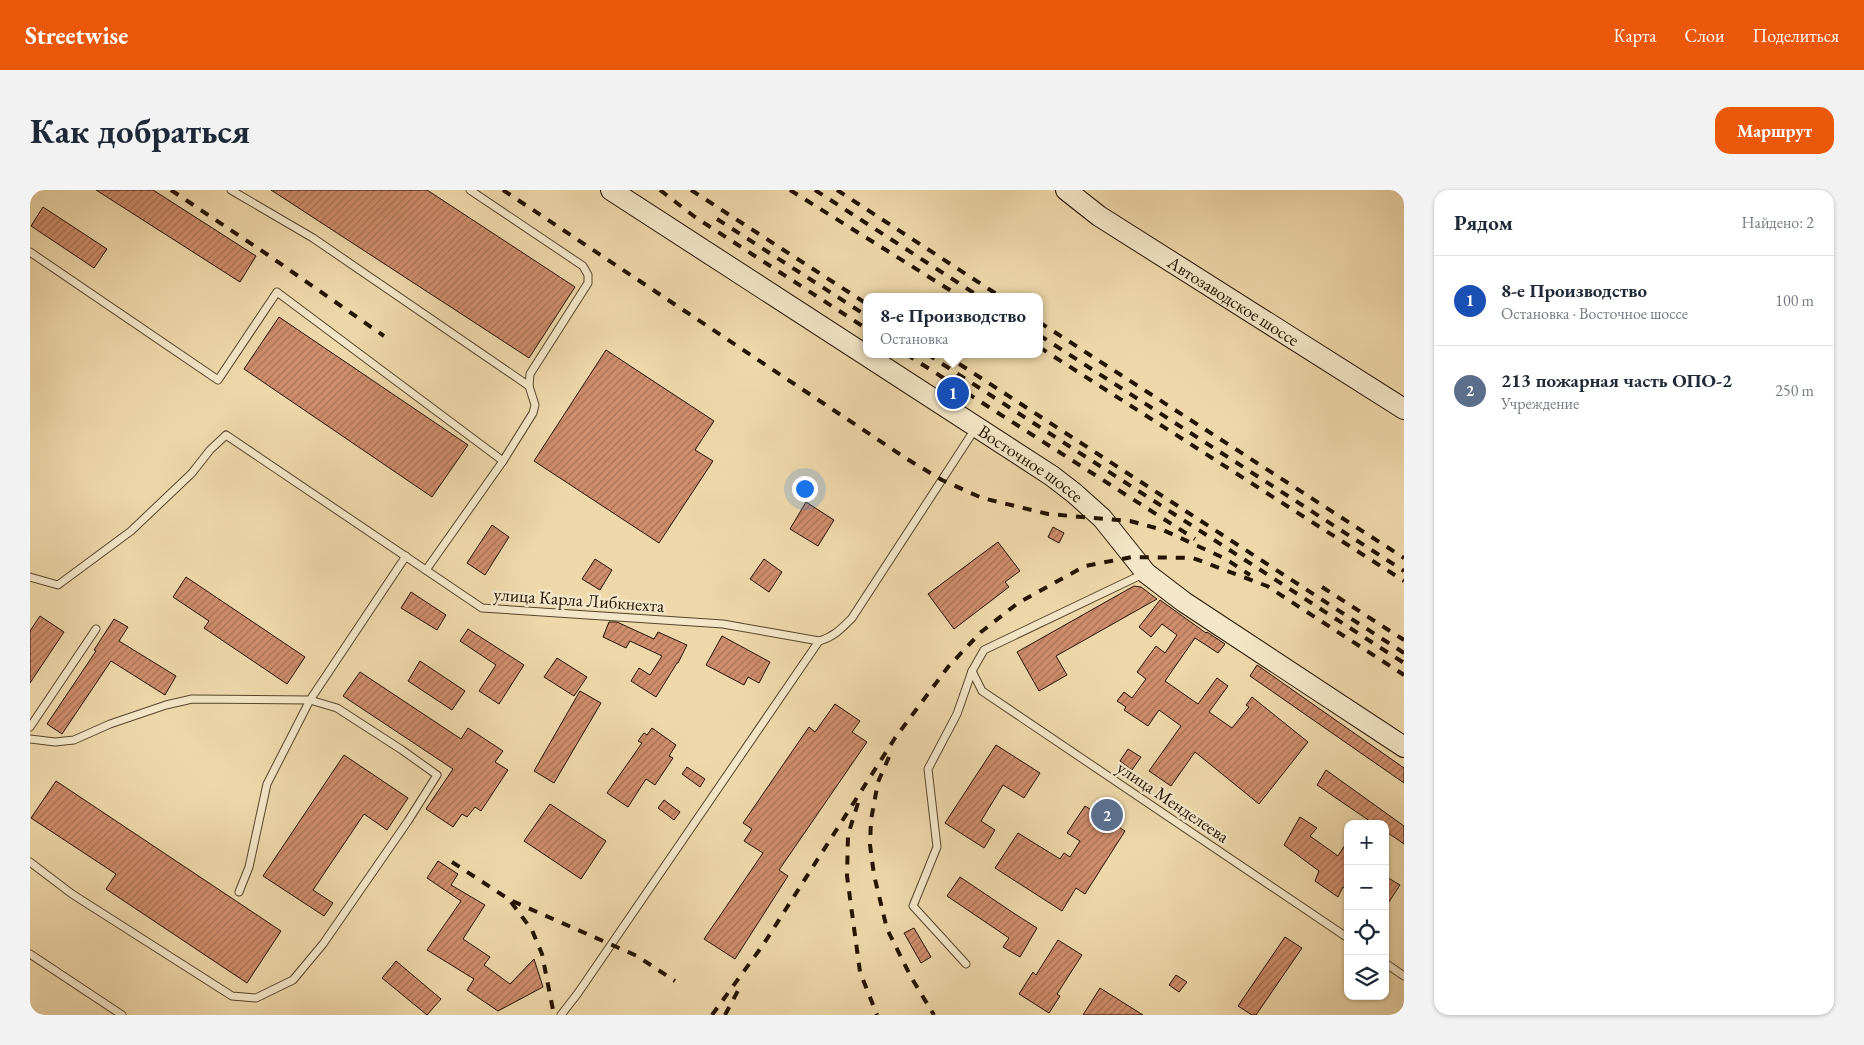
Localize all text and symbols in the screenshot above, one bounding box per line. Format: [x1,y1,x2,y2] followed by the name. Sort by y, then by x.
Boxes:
[25,20,128,51] text: Streetwise
[1614,24,1657,47] text: Карта
[1685,24,1724,47] text: Слои
[1752,24,1839,47] text: Поделиться
[1715,107,1834,154] button: Маршрут
[30,108,250,153] text: Как добраться
[1454,209,1513,236] text: Рядом
[1742,212,1814,233] text: Найдено: 2
[1162,250,1304,351] street label: Автозаводское шоссе
[1501,278,1647,303] text: 8-е Производство
[1466,290,1474,311] text: 1
[1775,290,1814,311] text: 100 m
[863,293,1043,358] popup
[880,303,1026,328] text: 8-е Производство
[1501,303,1688,324] text: Остановка · Восточное шоссе
[880,328,949,349] text: Остановка
[1501,368,1732,393] text: 213 пожарная часть ОПО-2
[937,374,969,412] pin: 1
[1466,380,1474,401] text: 2
[1775,380,1814,401] text: 250 m
[1501,393,1579,414] text: Учреждение
[974,419,1089,507] street label: Восточное шоссе
[792,476,818,502] your location
[493,582,666,617] street label: улица Карла Либкнехта
[1113,756,1234,848] street label: улица Менделеева
[1091,796,1123,834] pin: 2
[1344,820,1389,1000] map controls
[1344,820,1389,865] button: +
[1344,865,1389,910] button: −
[1344,910,1389,955] button: locate
[1344,955,1389,1000] button: layers

